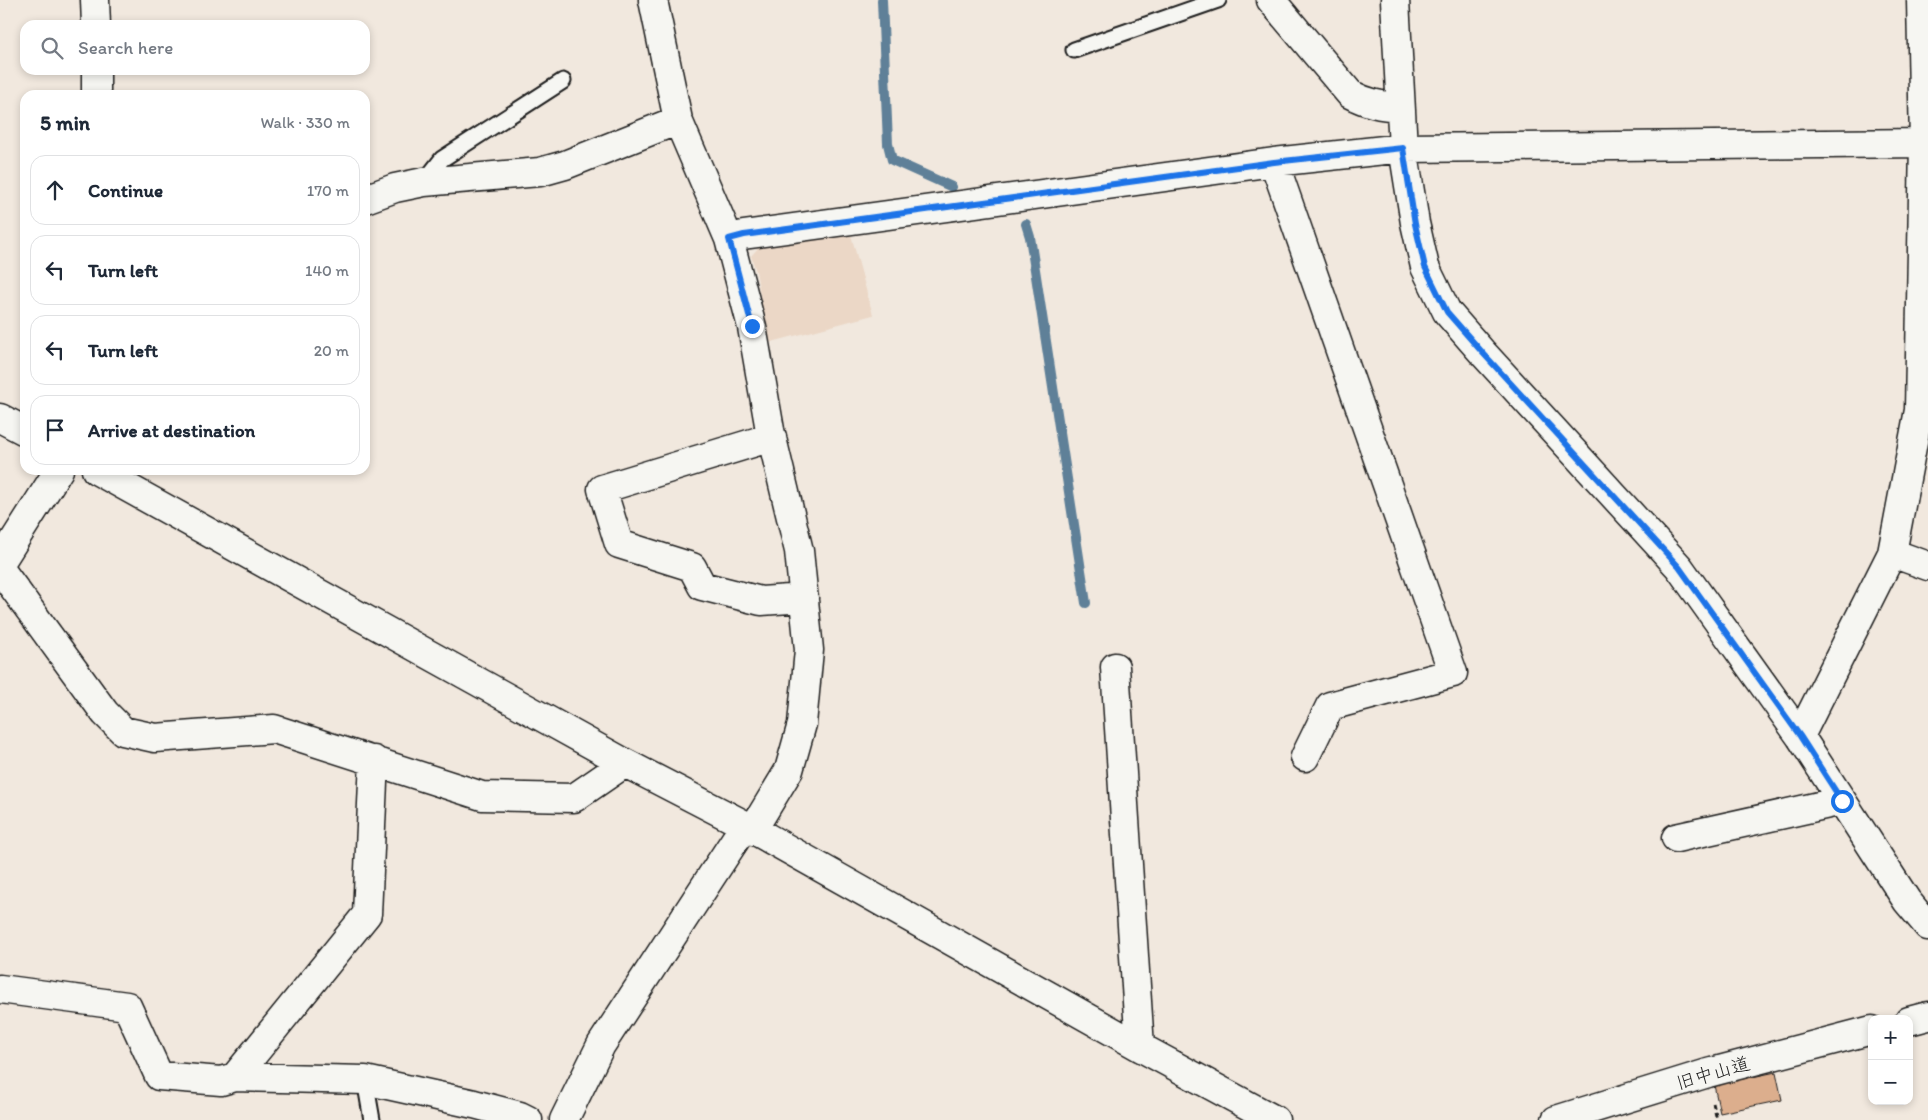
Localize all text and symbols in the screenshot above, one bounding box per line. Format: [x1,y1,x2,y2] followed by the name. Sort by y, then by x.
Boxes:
[20,20,370,75] search box
[38,34,66,62] icon: search
[78,36,173,59] text: Search here
[40,110,90,135] text: 5 min
[260,113,350,132] text: Walk · 330 m
[41,176,69,204] icon: ahead
[88,179,163,202] text: Continue
[307,181,349,200] text: 170 m
[41,256,69,284] icon: left
[88,259,158,282] text: Turn left
[305,261,349,280] text: 140 m
[741,315,764,338] route end
[41,336,69,364] icon: left
[88,339,158,362] text: Turn left
[314,341,349,360] text: 20 m
[41,416,69,444] icon: arrive
[88,419,255,442] text: Arrive at destination
[1831,790,1854,813] route start
[1868,1015,1913,1105] map controls
[1868,1015,1913,1060] button: +
[1673,1051,1753,1095] street label: 旧中山道
[1868,1060,1913,1105] button: −

